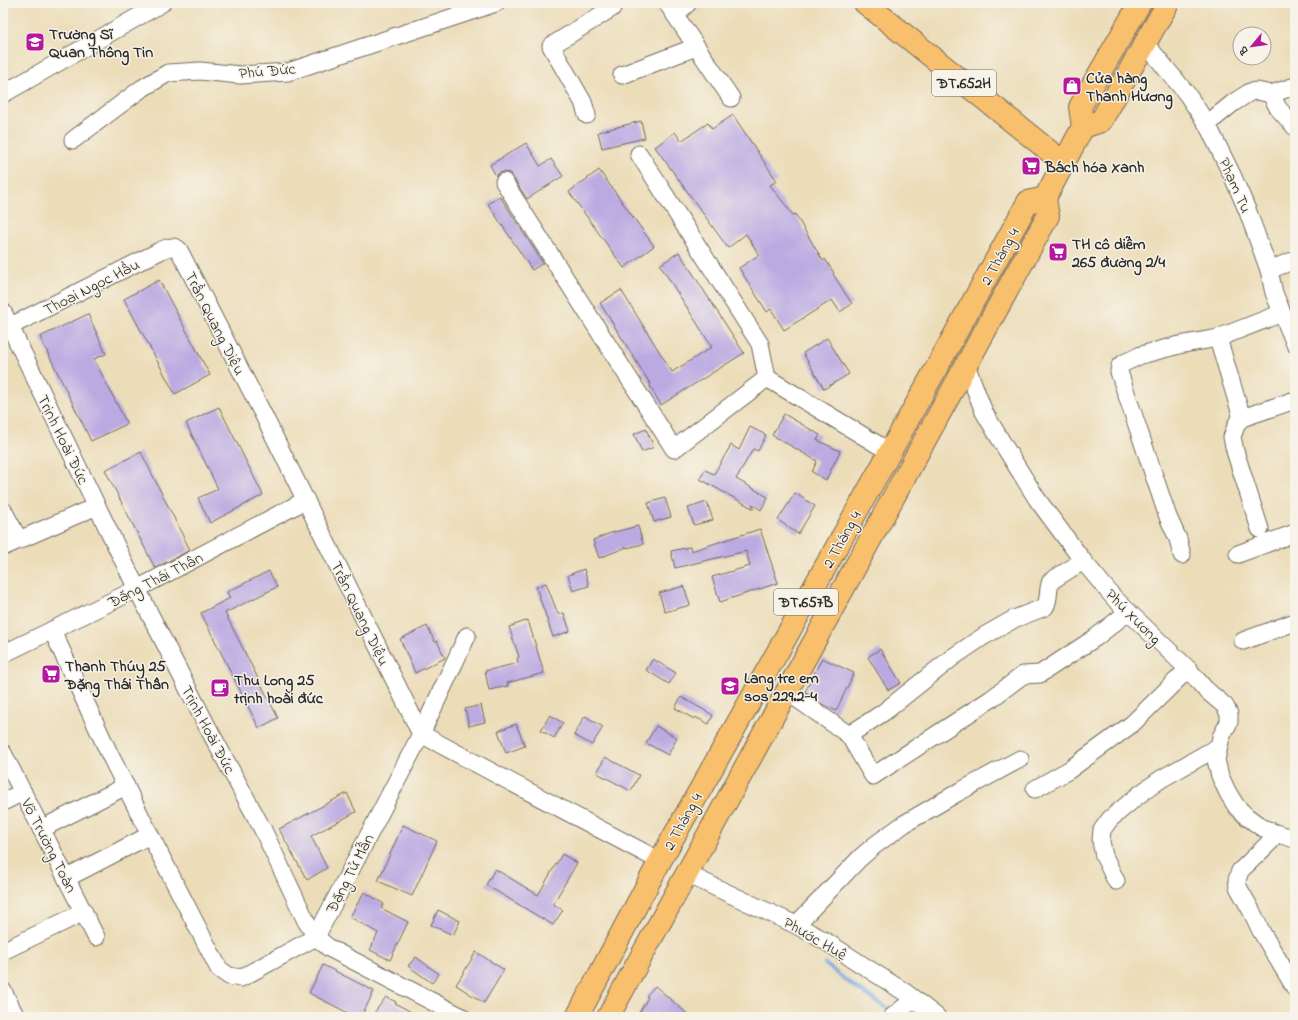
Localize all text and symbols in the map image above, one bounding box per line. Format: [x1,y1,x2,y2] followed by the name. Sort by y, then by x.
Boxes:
[49,23,153,66] place label: Trường Sĩ Quan Thông Tin
[1232,26,1272,66] north arrow
[24,31,46,53] school or university icon: Trường Sĩ Quan Thông Tin
[1235,43,1253,58] text: B
[238,57,297,86] street label: Phú Đức
[1086,67,1173,110] place label: Cửa hàng Thanh Hương
[932,70,996,96] road number: ĐT.652H
[1061,75,1083,97] shop icon: Cửa hàng Thanh Hương
[1211,154,1257,217] street label: Phạm Tu
[1020,155,1042,177] supermarket icon: Bách hóa Xanh
[1044,156,1145,180] place label: Bách hóa Xanh
[975,223,1027,290] street label: 2 Tháng 4
[1071,233,1166,276] place label: TH cô diễm 265 đường 2/4
[1047,241,1069,263] supermarket icon: TH cô diễm 265 đường 2/4
[40,253,144,322] street label: Thoại Ngọc Hầu
[178,268,251,380] street label: Trần Quang Diệu
[30,391,95,490] street label: Trịnh Hoài Đức
[817,506,869,573] street label: 2 Tháng 4
[103,546,208,616] street label: Đặng Thái Thân
[323,557,395,670] street label: Trần Quang Diệu
[1099,584,1166,651] street label: Phú Xương
[774,589,838,615] road number: ĐT.657B
[64,655,169,698] place label: Thanh Thúy 25 Đặng Thái Thân
[40,663,62,685] supermarket icon: Thanh Thúy 25 Đặng Thái Thân
[744,667,819,709] place label: Lang tre em sos 229.2-4
[233,669,324,711] place label: Thu Long 25 trịnh hoài đức
[719,675,741,697] school or university icon: Lang tre em sos 229.2-4
[209,677,231,699] cafe icon: Thu Long 25 trịnh hoài đức
[174,681,241,779] street label: Trịnh Hoài Đức
[658,788,710,855] street label: 2 Tháng 4
[14,794,82,897] street label: Võ Trường Toàn
[320,830,381,919] street label: Đặng Tử Mẫn
[778,912,852,968] street label: Phước Huệ

